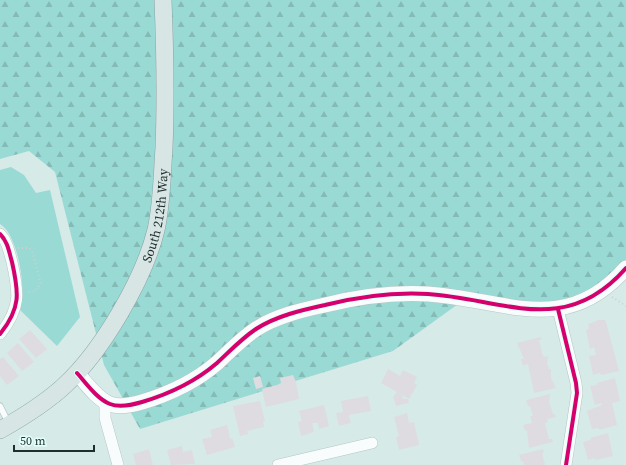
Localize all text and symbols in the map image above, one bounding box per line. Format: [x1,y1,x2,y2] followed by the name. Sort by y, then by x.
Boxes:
[138,168,172,265] street label: South 212th Way
[14,427,94,453] scale bar
[20,433,46,449] text: 50 m

